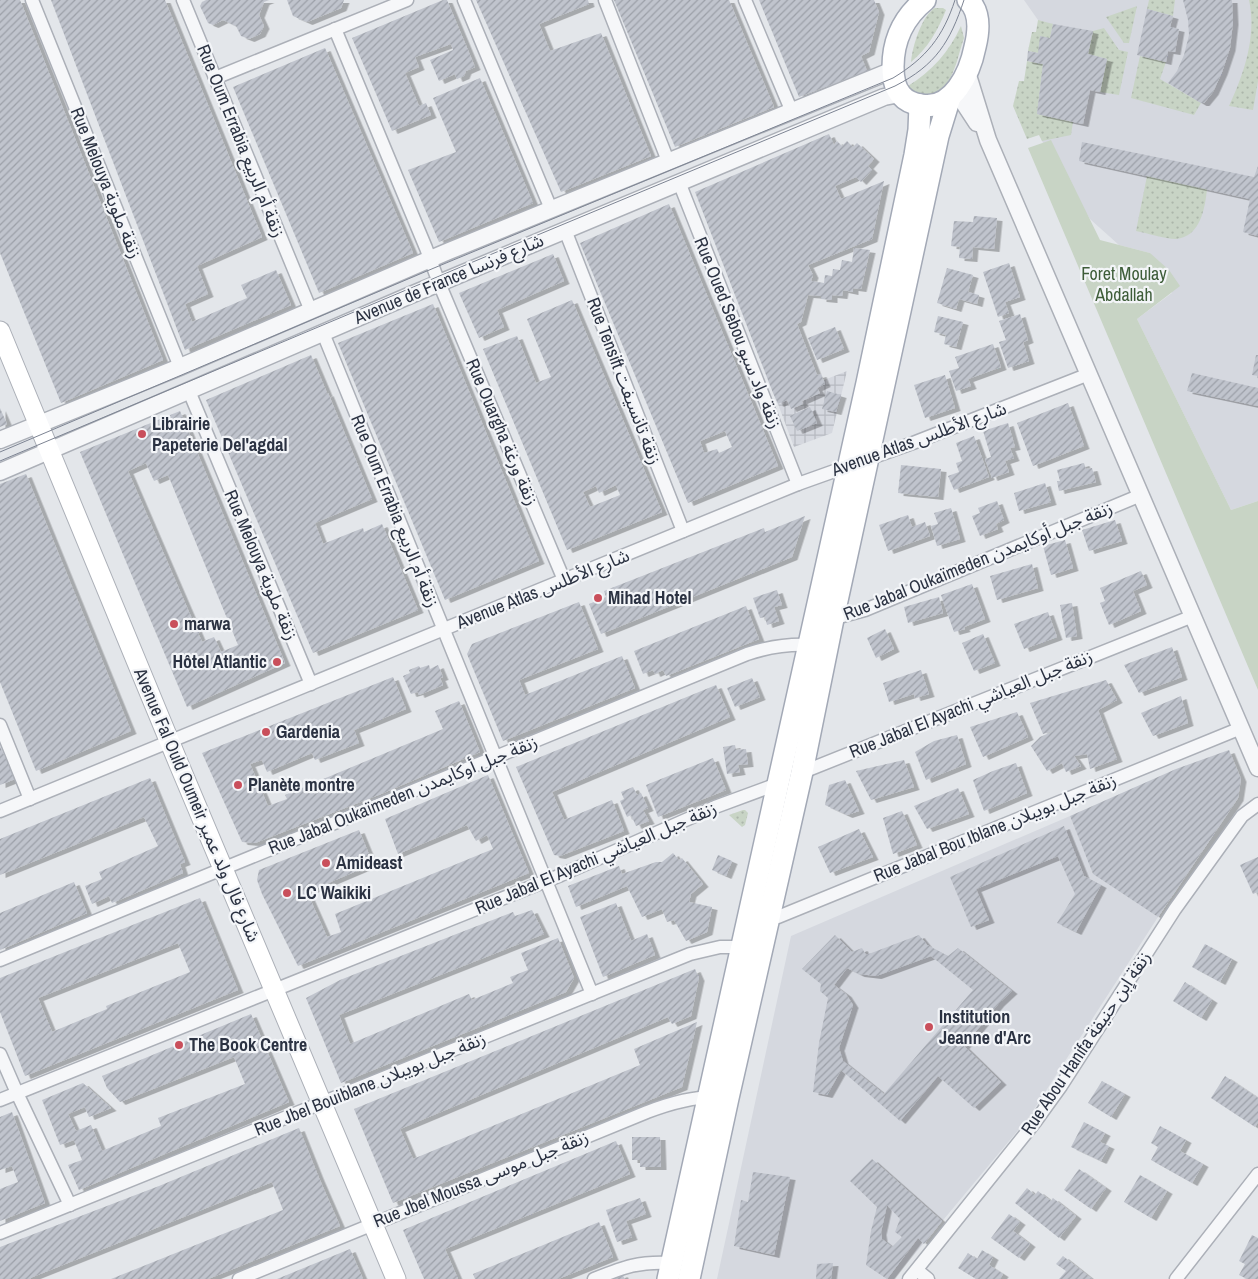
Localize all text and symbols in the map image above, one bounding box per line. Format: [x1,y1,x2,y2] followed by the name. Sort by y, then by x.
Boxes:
[189,41,292,242] street label: Rue Oum Errabia زنقة أم الربيع
[65,103,148,262] street label: Rue Melouya زنقة ملوية
[349,227,548,332] street label: Avenue de France شارع فرنسا
[689,233,788,432] street label: Rue Oued Sebou زنقة واد سبو
[1081,261,1167,307] park label: Foret Moulay Abdallah
[581,294,668,468] street label: Rue Tensift زنقة تانسيفت
[460,354,545,509] street label: Rue Ouargha زنقة ورغة
[827,395,1010,484] street label: Avenue Atlas شارع الأطلس
[152,411,288,457] place label: Librairie Papeterie Del'agdal
[343,411,446,612] street label: Rue Oum Errabia زنقة أم الربيع
[136,428,148,440] marker: Librairie Papeterie Del'agdal
[218,486,304,644] street label: Rue Melouya زنقة ملوية
[839,495,1116,626] street label: Rue Jabal Oukaïmeden زنقة جبل أوكايمدن
[452,542,634,637] street label: Avenue Atlas شارع الأطلس
[608,585,692,610] place label: Mihad Hotel
[592,592,604,604] marker: Mihad Hotel
[184,611,232,636] place label: marwa
[168,618,180,630] marker: marwa
[845,643,1097,765] street label: Rue Jabal El Ayachi زنقة جبل العياشي
[172,649,267,674] place label: Hôtel Atlantic
[271,656,283,668] marker: Hôtel Atlantic
[126,663,267,946] street label: Avenue Fal Ould Oumeir شارع فال ولد عمير
[276,719,341,744] place label: Gardenia
[260,726,272,738] marker: Gardenia
[264,729,541,860] street label: Rue Jabal Oukaïmeden زنقة جبل أوكايمدن
[870,767,1120,888] street label: Rue Jabal Bou Iblane زنقة جبل بويبلان
[248,772,355,797] place label: Planète montre
[232,779,244,791] marker: Planète montre
[471,795,721,921] street label: Rue Jabal El Ayachi زنقة جبل العياشي
[336,850,403,875] place label: Amideast
[320,857,332,869] marker: Amideast
[297,880,371,905] place label: LC Waikiki
[281,887,293,899] marker: LC Waikiki
[1015,946,1157,1140] street label: Rue Abou Hanifa زنقة اٍبن حنيفة
[939,1004,1031,1050] place label: Institution Jeanne d'Arc
[923,1021,935,1033] marker: Institution Jeanne d'Arc
[250,1026,489,1142] street label: Rue Jbel Bouiblane زنقة جبل بويبلان
[189,1032,307,1057] place label: The Book Centre
[173,1039,185,1051] marker: The Book Centre
[369,1124,592,1233] street label: Rue Jbel Moussa زنقة جبل موسى

